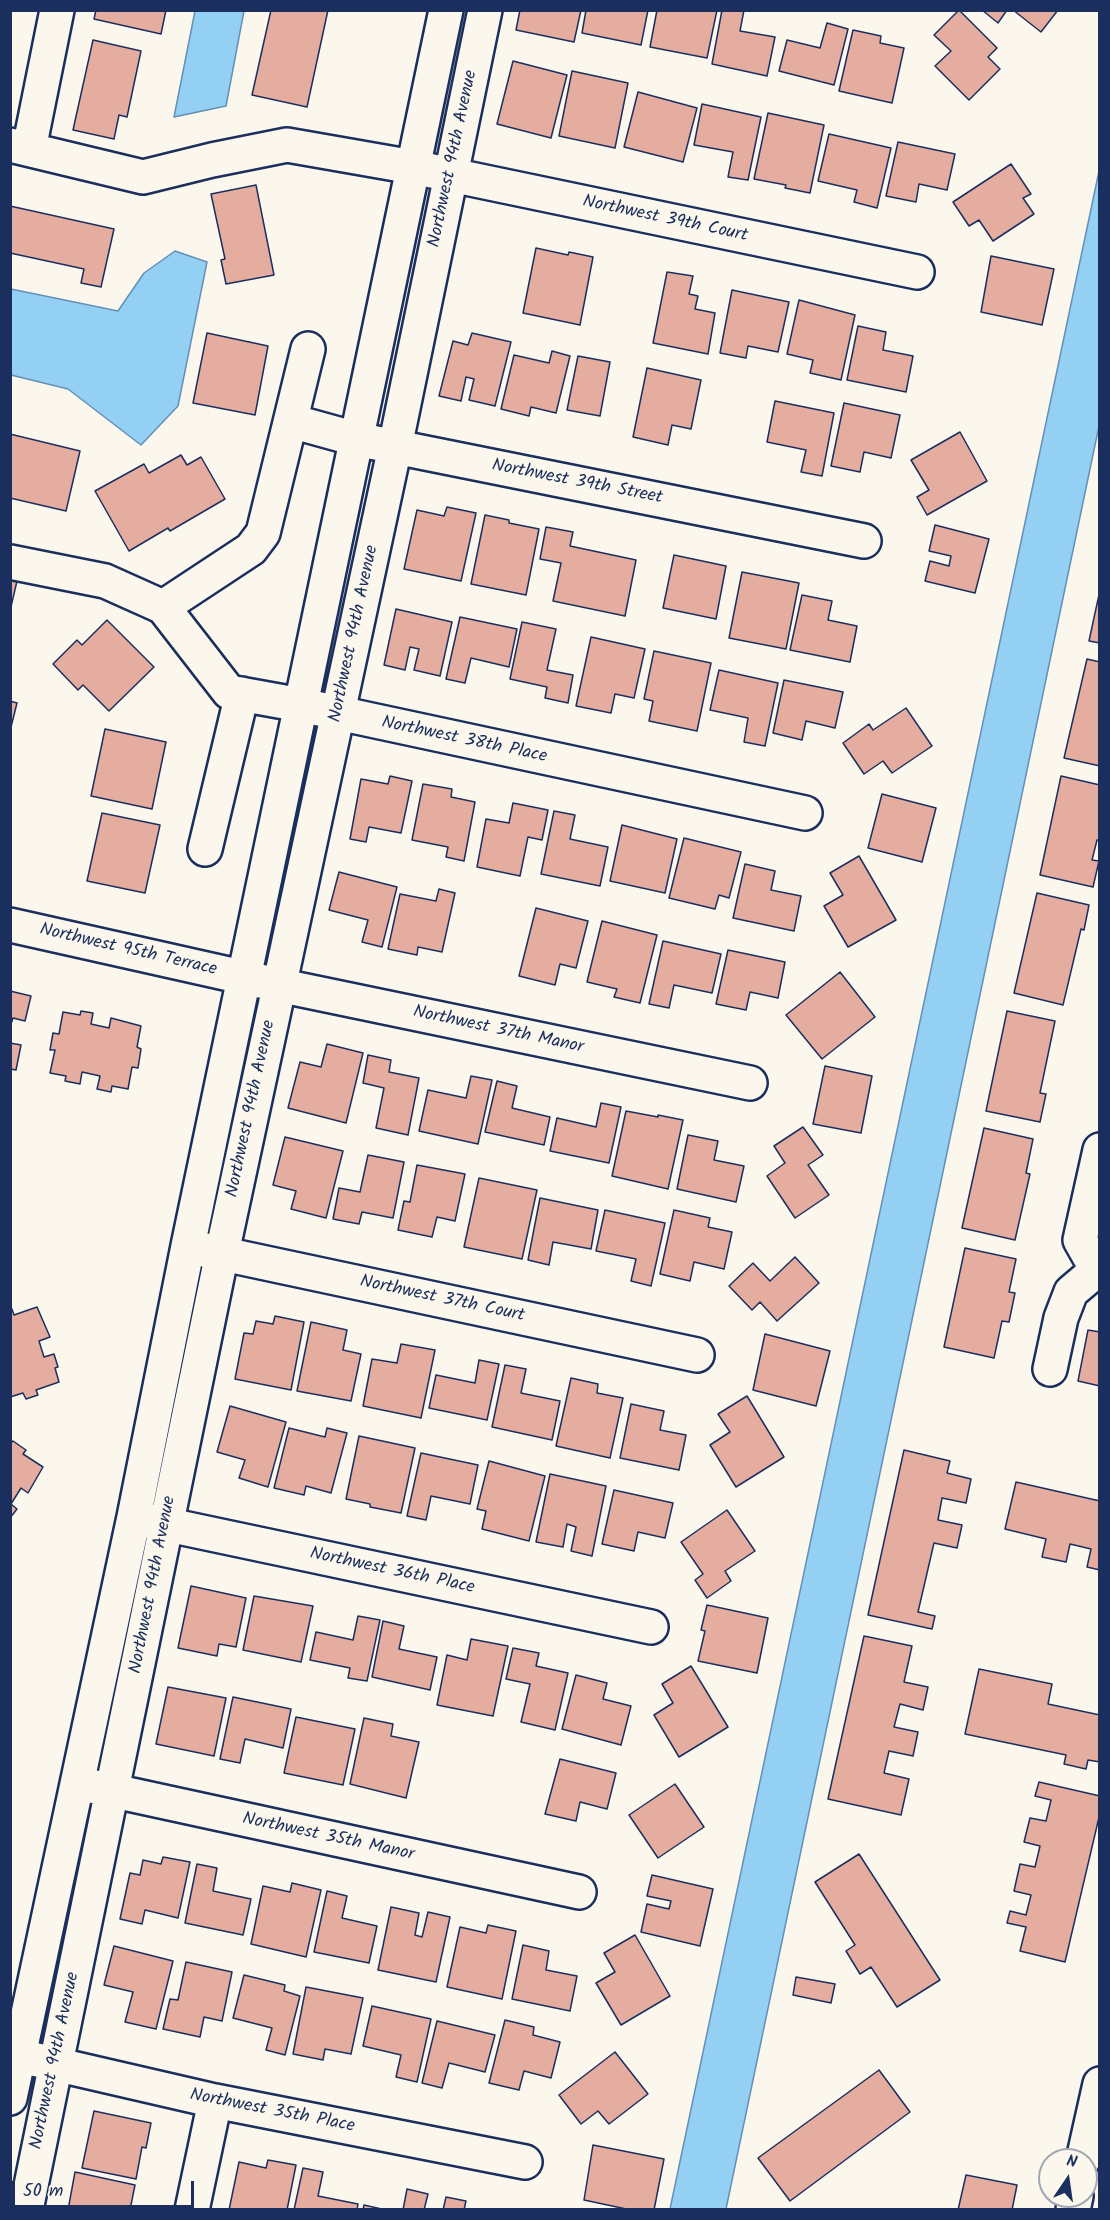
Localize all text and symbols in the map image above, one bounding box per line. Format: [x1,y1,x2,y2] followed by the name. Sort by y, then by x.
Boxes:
[425,68,483,250] street label: Northwest 94th Avenue
[580,192,750,248] street label: Northwest 39th Court
[490,456,664,510] street label: Northwest 39th Street
[326,543,384,725] street label: Northwest 94th Avenue
[379,713,549,769] street label: Northwest 38th Place
[37,920,219,982] street label: Northwest 95th Terrace
[411,1002,585,1060] street label: Northwest 37th Manor
[223,1018,281,1200] street label: Northwest 94th Avenue
[358,1272,526,1328] street label: Northwest 37th Court
[126,1494,182,1676] street label: Northwest 94th Avenue
[308,1544,476,1600] street label: Northwest 36th Place
[240,1809,416,1867] street label: Northwest 35th Manor
[27,1970,85,2152] street label: Northwest 94th Avenue
[188,2085,356,2139] street label: Northwest 35th Place
[1038,2148,1098,2208] north arrow
[1064,2149,1079,2175] text: N
[15,2169,196,2207] scale bar
[23,2177,63,2206] text: 50 m

